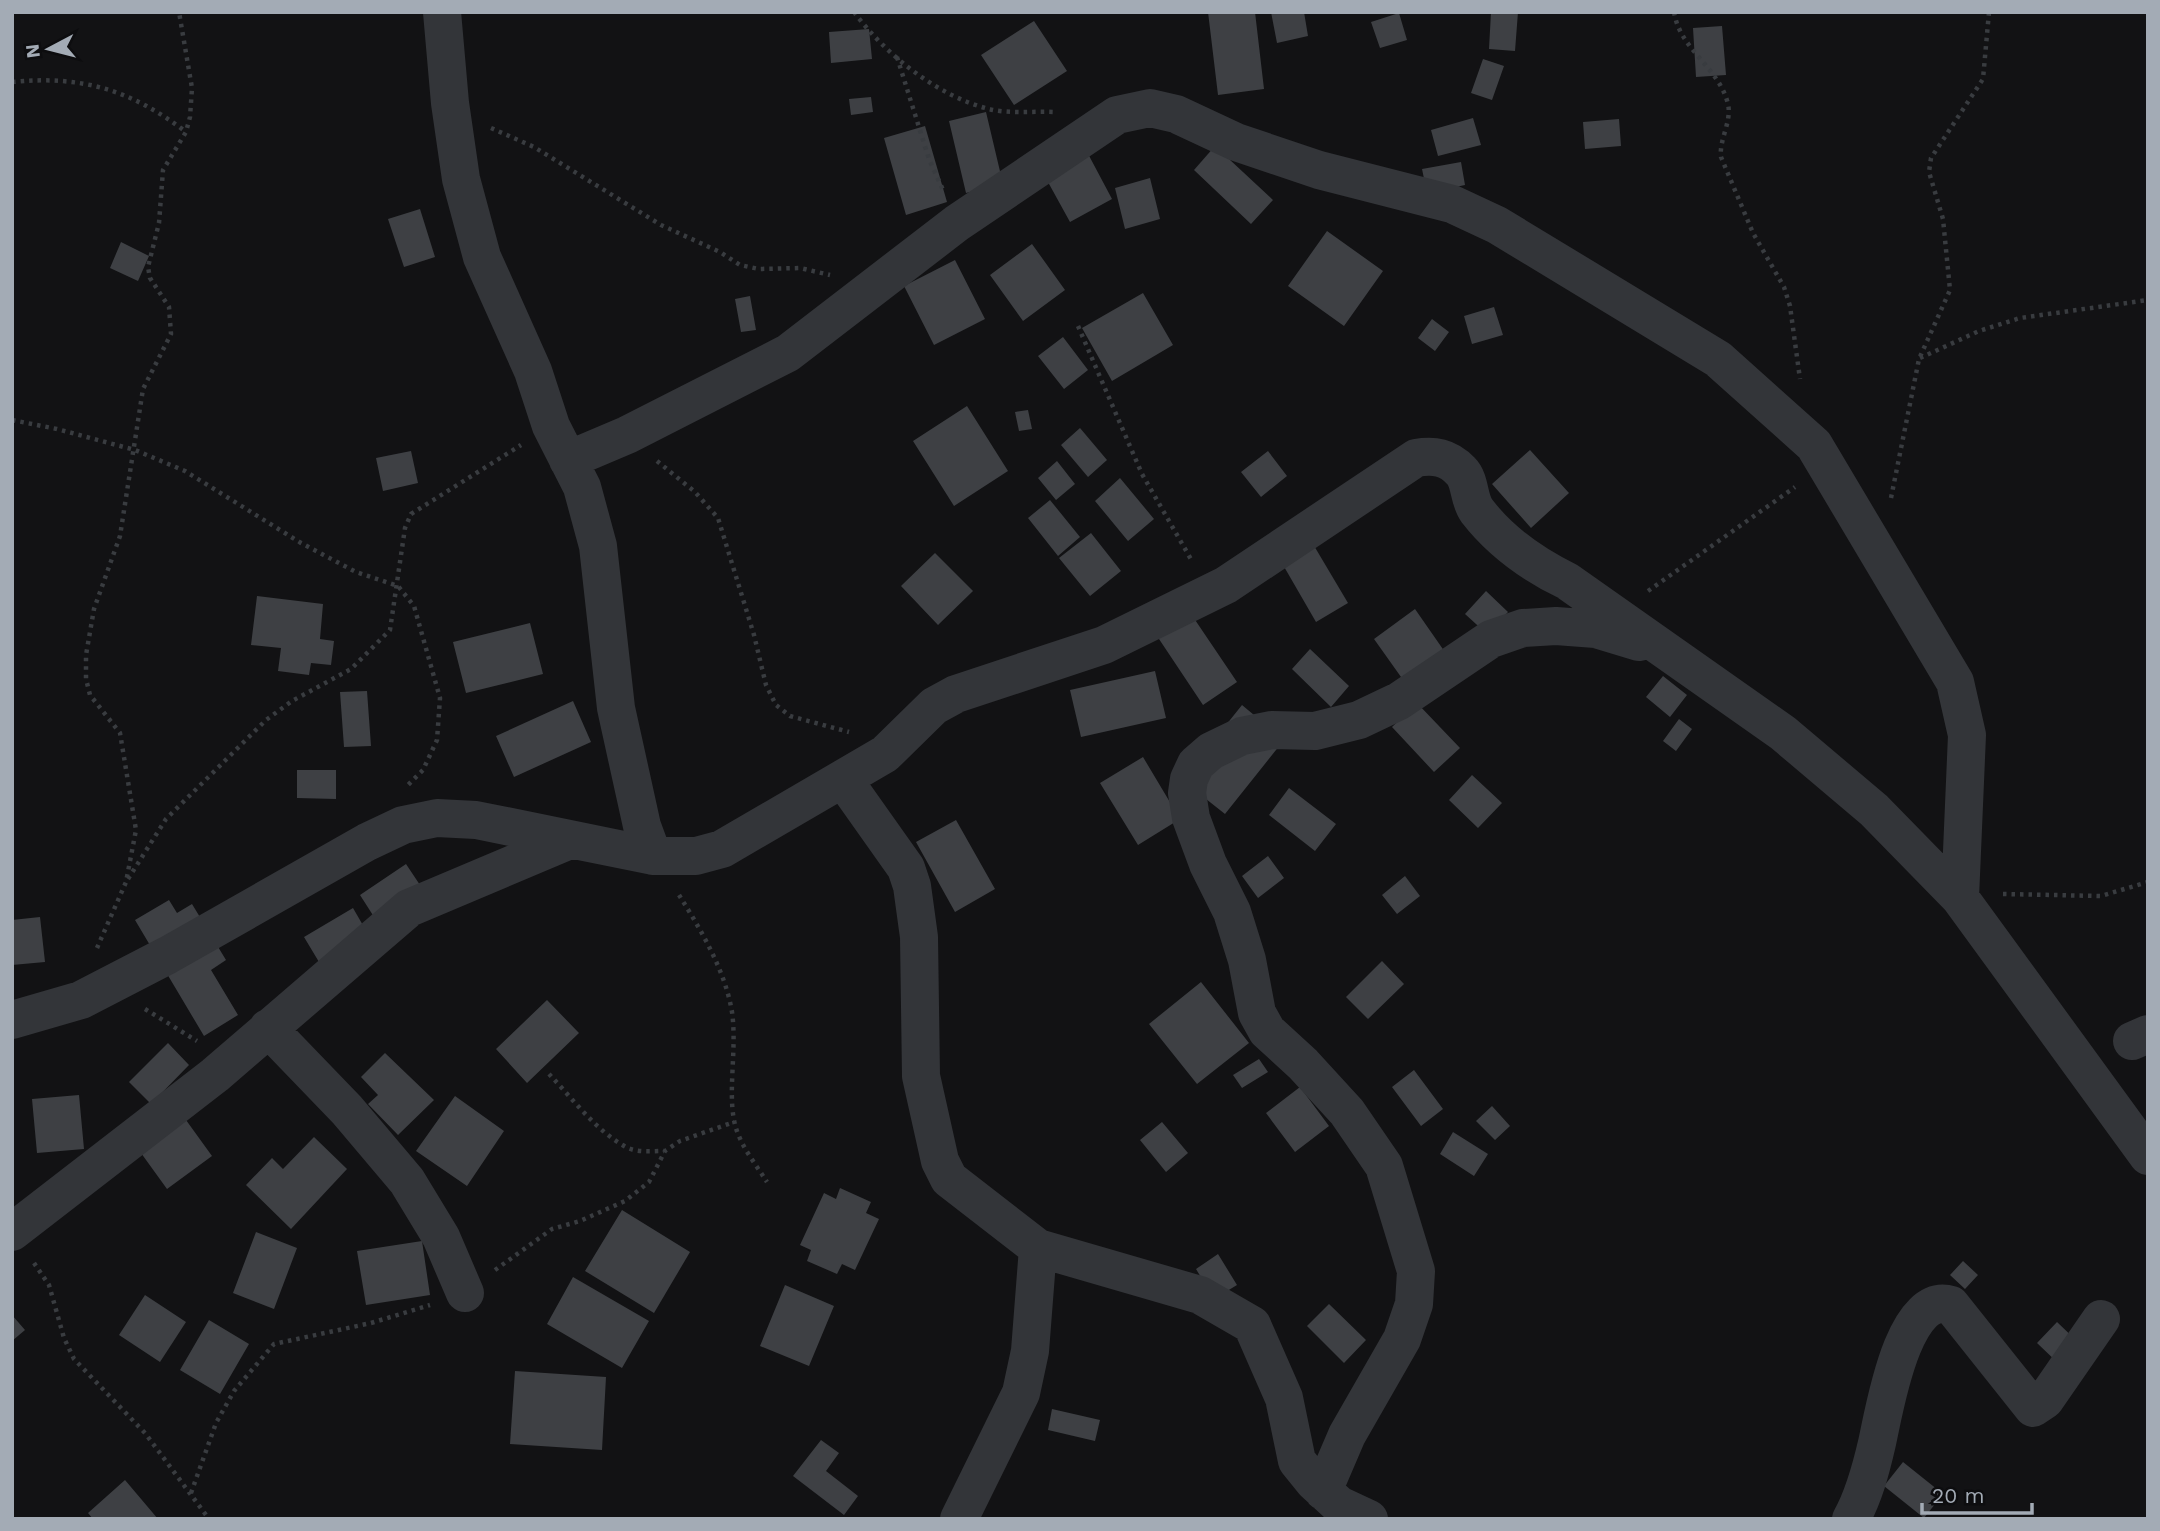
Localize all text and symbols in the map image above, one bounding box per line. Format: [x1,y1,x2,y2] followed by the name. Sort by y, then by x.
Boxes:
[14,14,84,84] north arrow
[20,43,45,59] text: N
[1922,1472,2032,1516] scale bar
[1932,1483,1984,1508] text: 20 m

